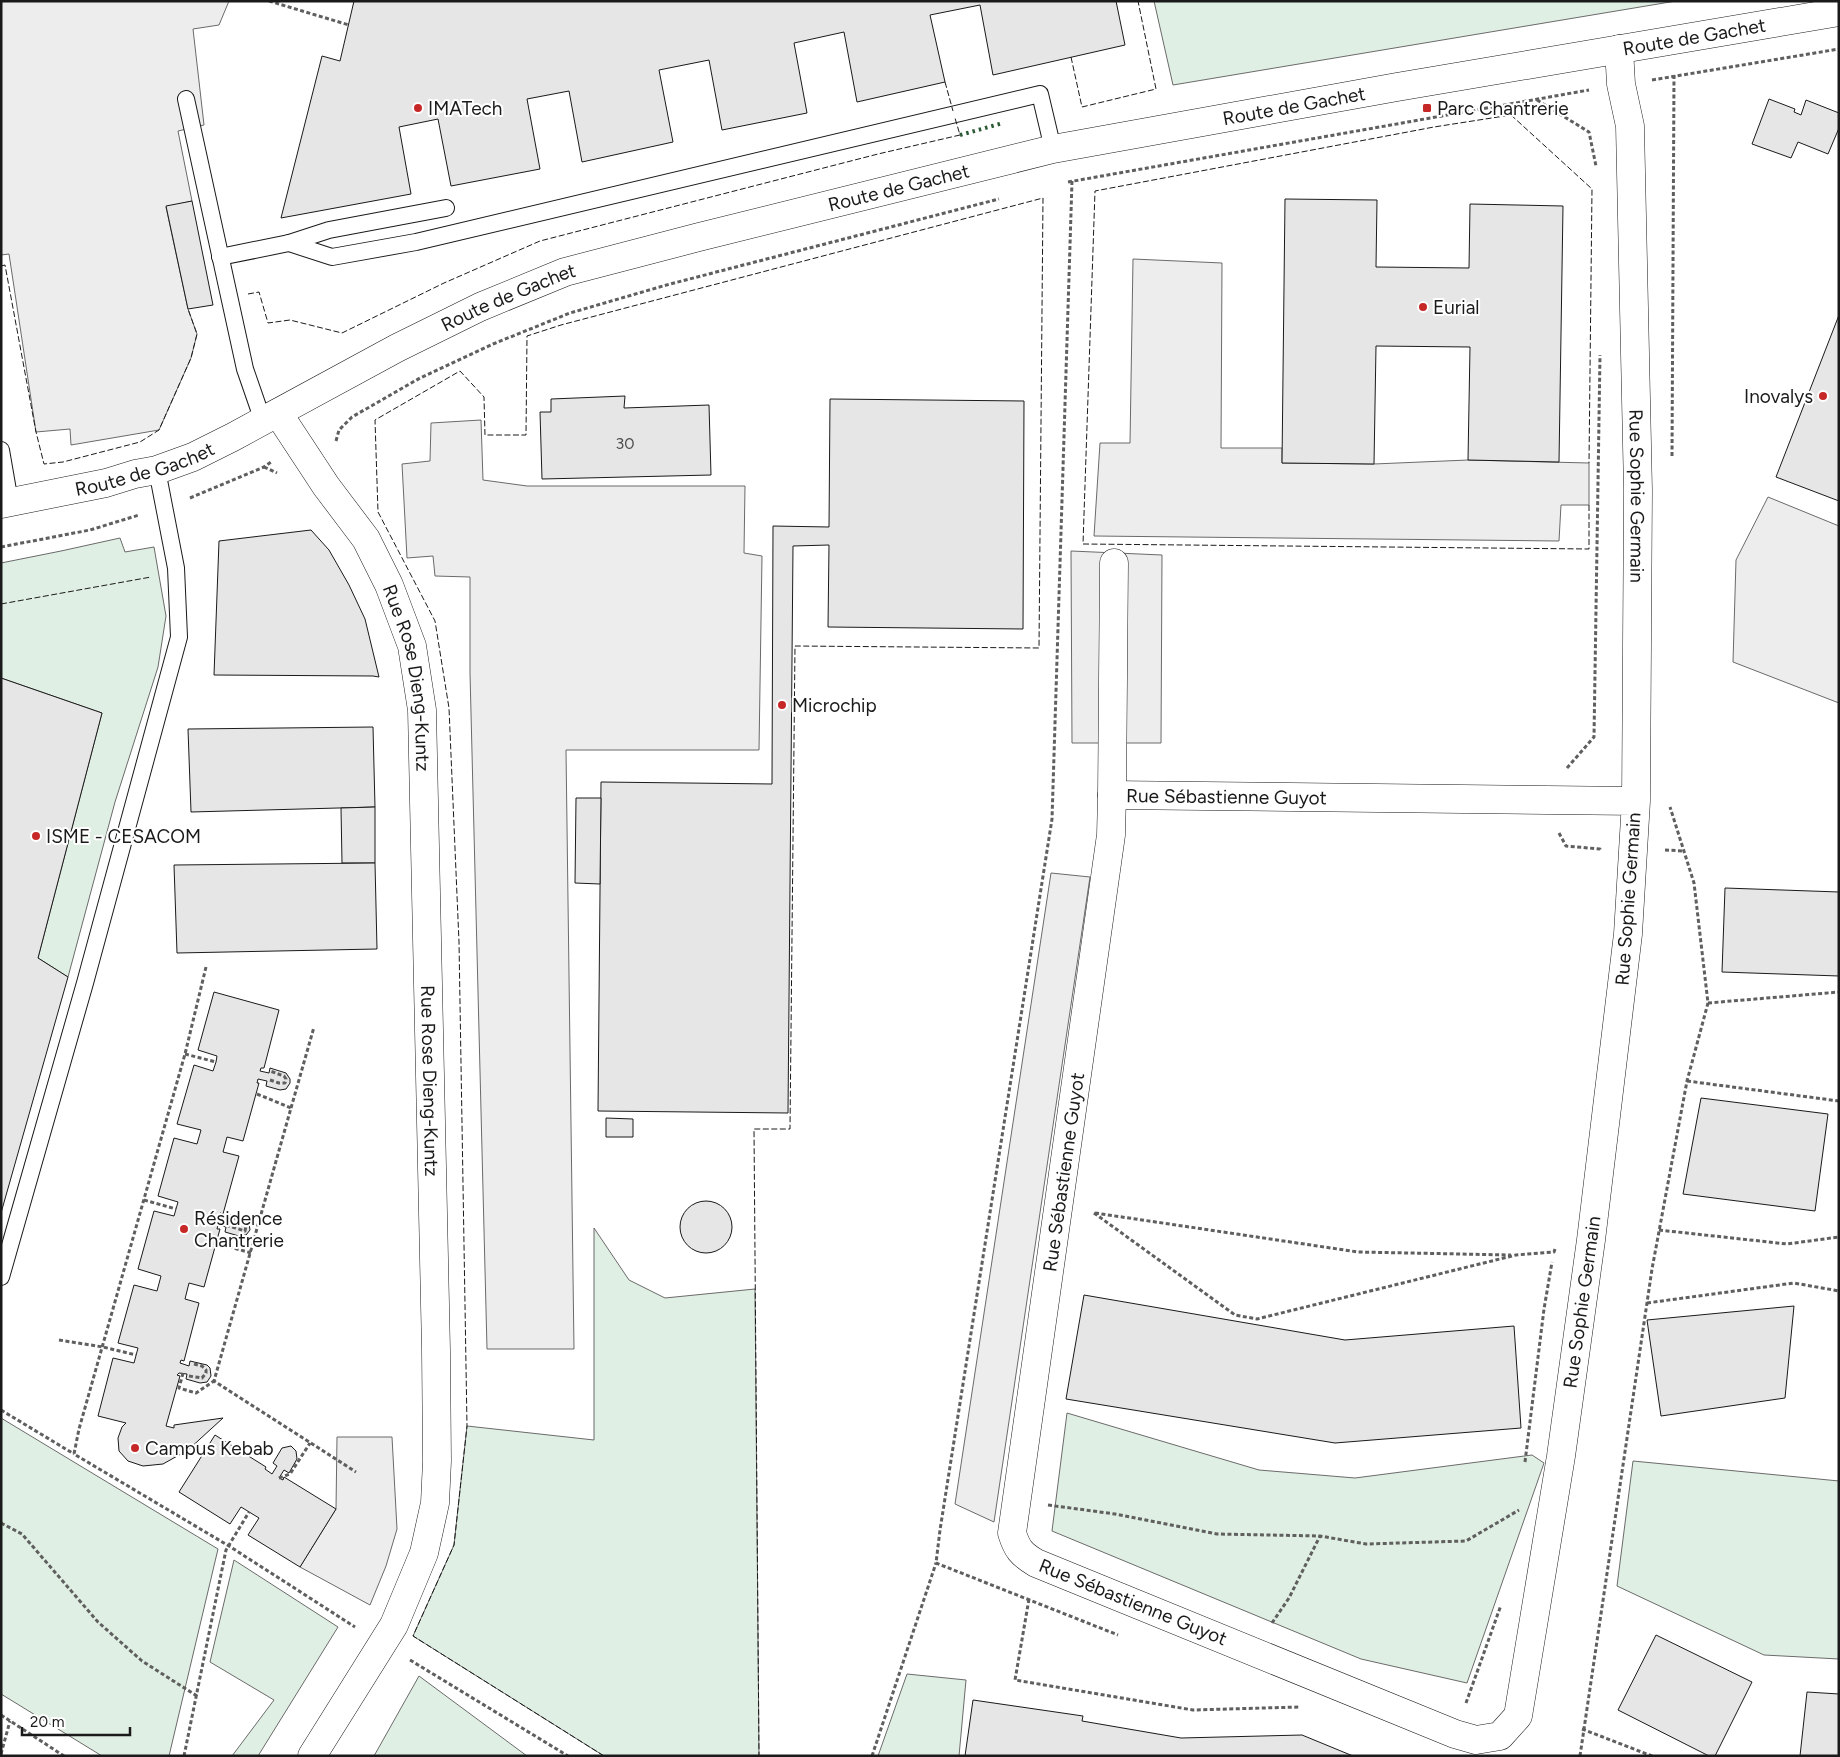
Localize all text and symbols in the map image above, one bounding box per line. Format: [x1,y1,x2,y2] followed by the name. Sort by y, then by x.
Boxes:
[1621,13,1767,60] street label: Route de Gachet
[1221,81,1367,130] street label: Route de Gachet
[428,97,502,120] place label: IMATech
[1437,97,1569,120] place label: Parc Chantrerie
[412,102,424,114] marker: IMATech
[1421,102,1433,114] marker: Parc Chantrerie
[826,159,971,216] street label: Route de Gachet
[437,258,578,336] street label: Route de Gachet
[1433,296,1480,319] place label: Eurial
[1417,301,1429,313] marker: Eurial
[1744,385,1813,408] place label: Inovalys
[1817,390,1829,402] marker: Inovalys
[1625,409,1650,583] street label: Rue Sophie Germain
[616,434,634,453] house number: 30
[73,437,218,500] street label: Route de Gachet
[378,581,435,772] street label: Rue Rose Dieng-Kuntz
[792,694,877,717] place label: Microchip
[776,699,788,711] marker: Microchip
[1126,784,1327,809] street label: Rue Sébastienne Guyot
[1610,812,1646,986] street label: Rue Sophie Germain
[46,825,201,848] place label: ISME - CESACOM
[30,830,42,842] marker: ISME - CESACOM
[417,985,444,1177] street label: Rue Rose Dieng-Kuntz
[1038,1071,1089,1273] street label: Rue Sébastienne Guyot
[194,1207,284,1252] place label: Résidence Chantrerie
[1559,1214,1605,1390] street label: Rue Sophie Germain
[178,1223,190,1235] marker: Résidence Chantrerie
[145,1437,274,1460] place label: Campus Kebab
[129,1442,141,1454] marker: Campus Kebab
[1036,1554,1230,1650] street label: Rue Sébastienne Guyot
[22,1704,130,1736] scale bar
[30,1713,64,1731] text: 20 m

